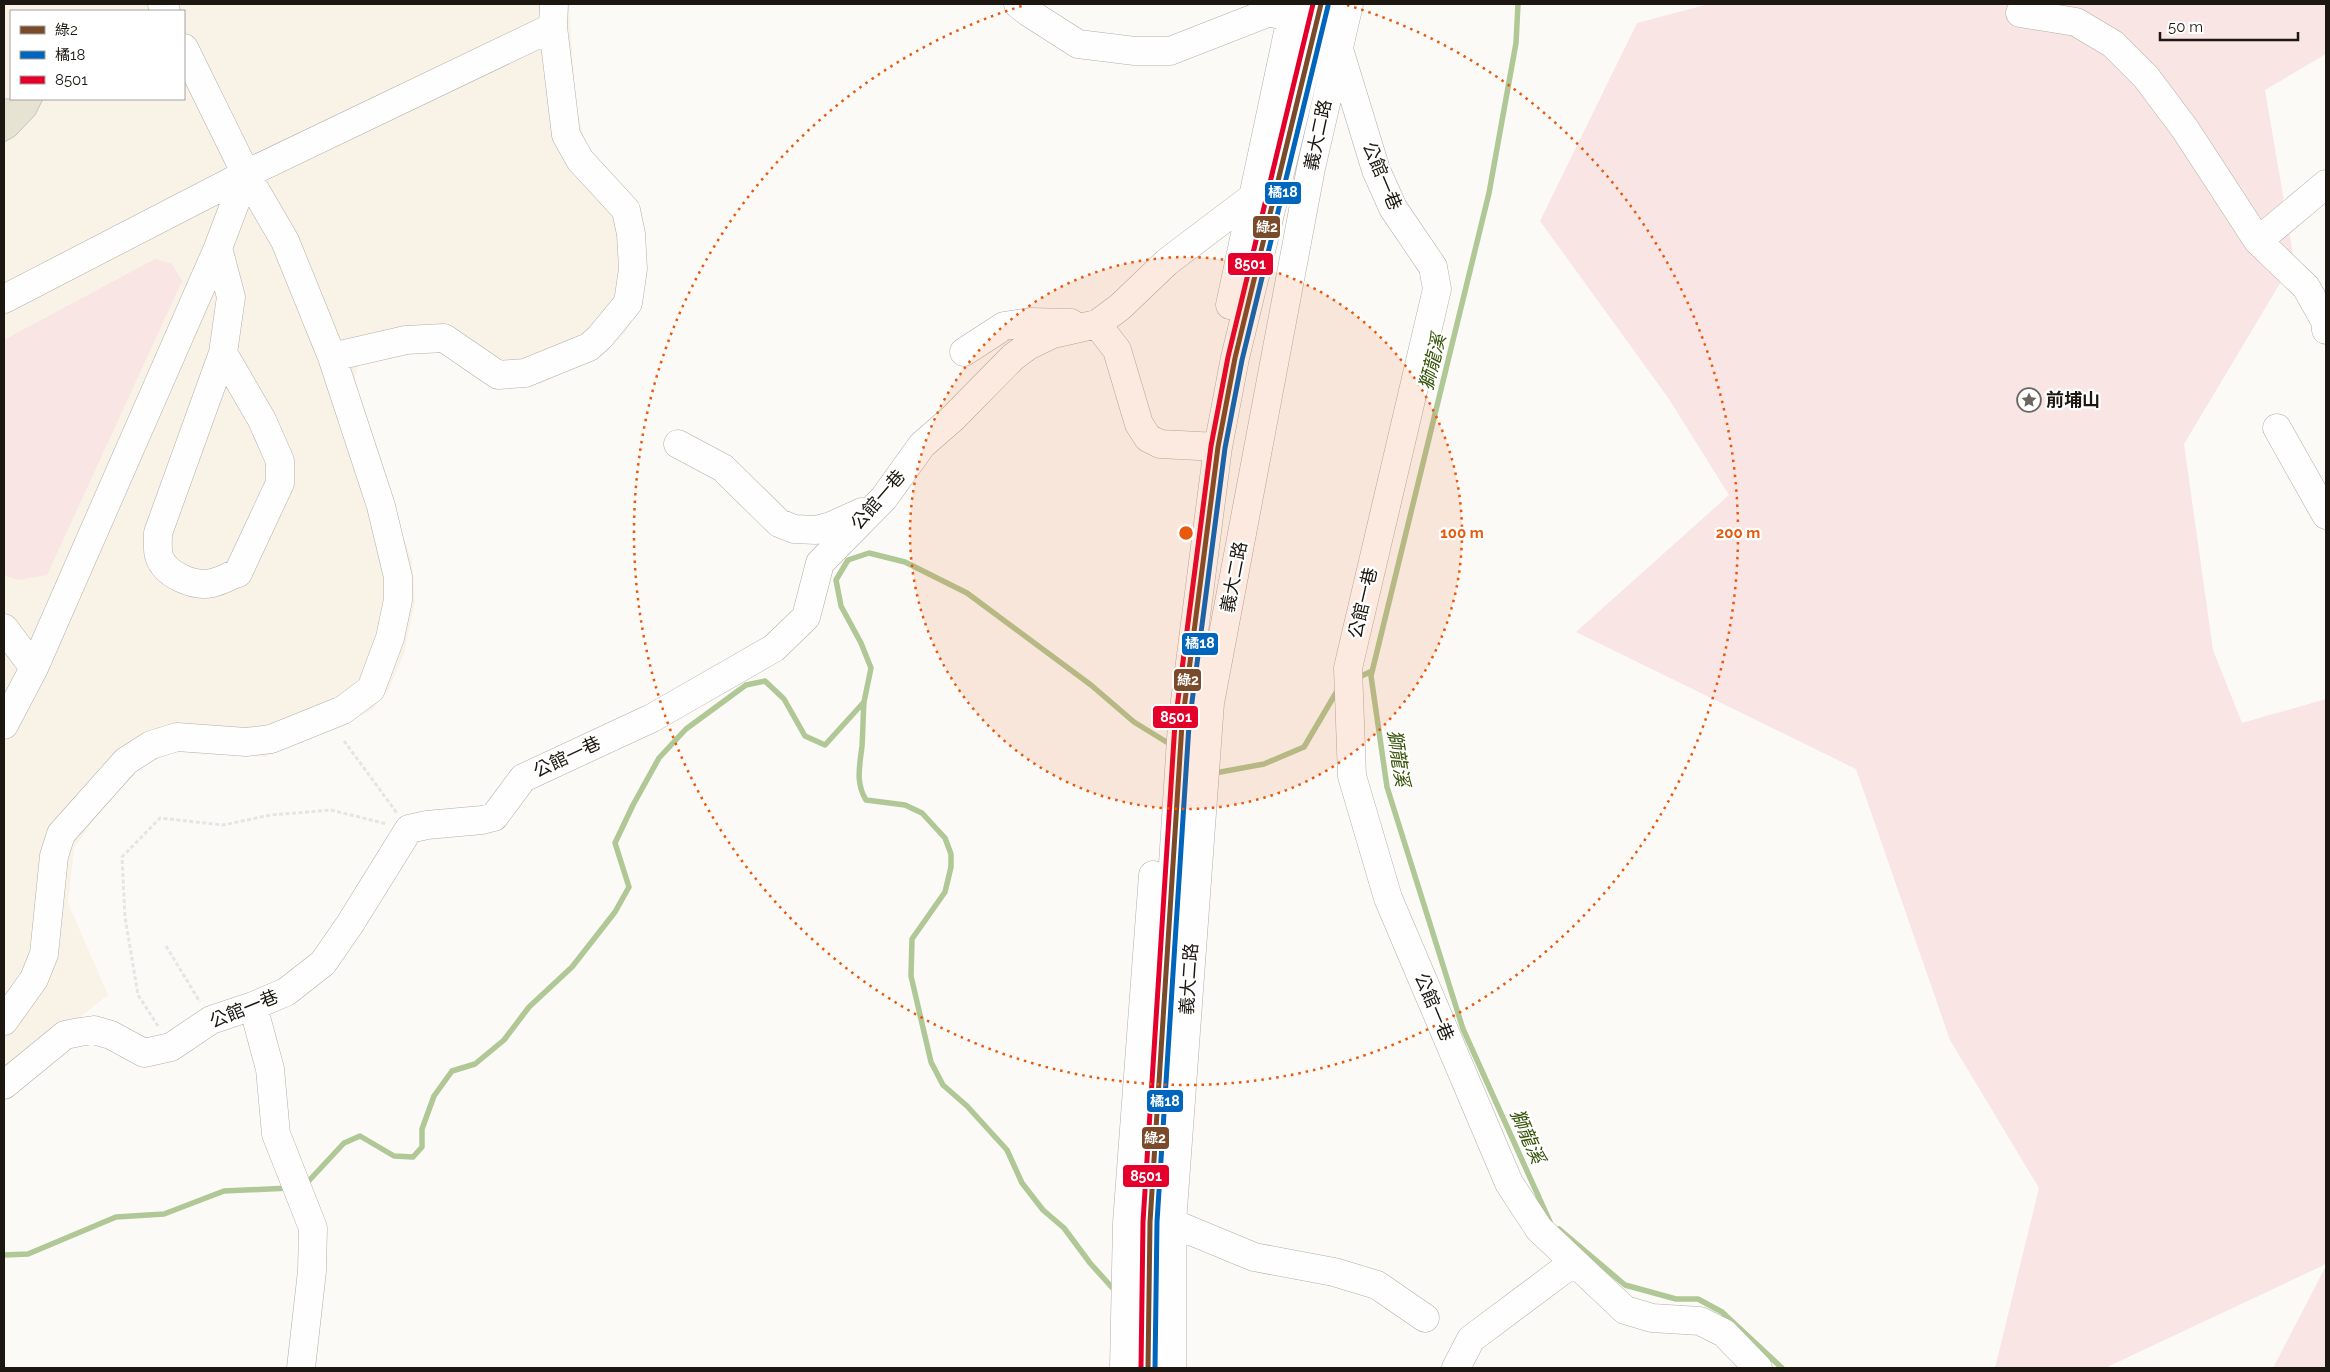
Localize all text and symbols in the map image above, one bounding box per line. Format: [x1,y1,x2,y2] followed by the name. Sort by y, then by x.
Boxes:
[10,10,185,100] legend
[2160,10,2298,42] scale bar
[2168,18,2203,36] text: 50 m
[55,21,78,39] text: 綠2
[55,46,85,64] text: 橘18
[55,71,88,89] text: 8501
[1300,97,1335,172] street label: 義大二路
[1359,139,1406,213] street label: 公館一巷
[1264,181,1302,205] line badge: 橘18
[1268,184,1298,200] text: 橘18
[1252,215,1281,239] line badge: 綠2
[1256,219,1278,235] text: 綠2
[1227,252,1274,276] line badge: 8501
[1234,256,1266,272] text: 8501
[1414,329,1450,392] water label: 獅龍溪
[2016,387,2042,413] place icon: 前埔山
[2046,389,2100,410] place label: 前埔山
[846,466,909,534] street label: 公館一巷
[1177,524,1195,542] centre of rings
[1440,524,1484,542] text: 100 m
[1716,524,1760,542] text: 200 m
[1216,540,1251,614] street label: 義大二路
[1344,565,1381,640] street label: 公館一巷
[1181,632,1219,656] line badge: 橘18
[1185,635,1215,651] text: 橘18
[1173,668,1202,692] line badge: 綠2
[1177,672,1199,688] text: 綠2
[1152,705,1199,729] line badge: 8501
[1160,709,1192,725] text: 8501
[1384,728,1415,791] water label: 獅龍溪
[530,732,604,781] street label: 公館一巷
[1176,942,1201,1016] street label: 義大二路
[1411,970,1458,1044] street label: 公館一巷
[207,985,281,1032] street label: 公館一巷
[1146,1089,1184,1113] line badge: 橘18
[1150,1093,1180,1109] text: 橘18
[1506,1105,1551,1169] water label: 獅龍溪
[1141,1126,1170,1150] line badge: 綠2
[1144,1130,1166,1146] text: 綠2
[1122,1164,1170,1188] line badge: 8501
[1130,1168,1162,1184] text: 8501

